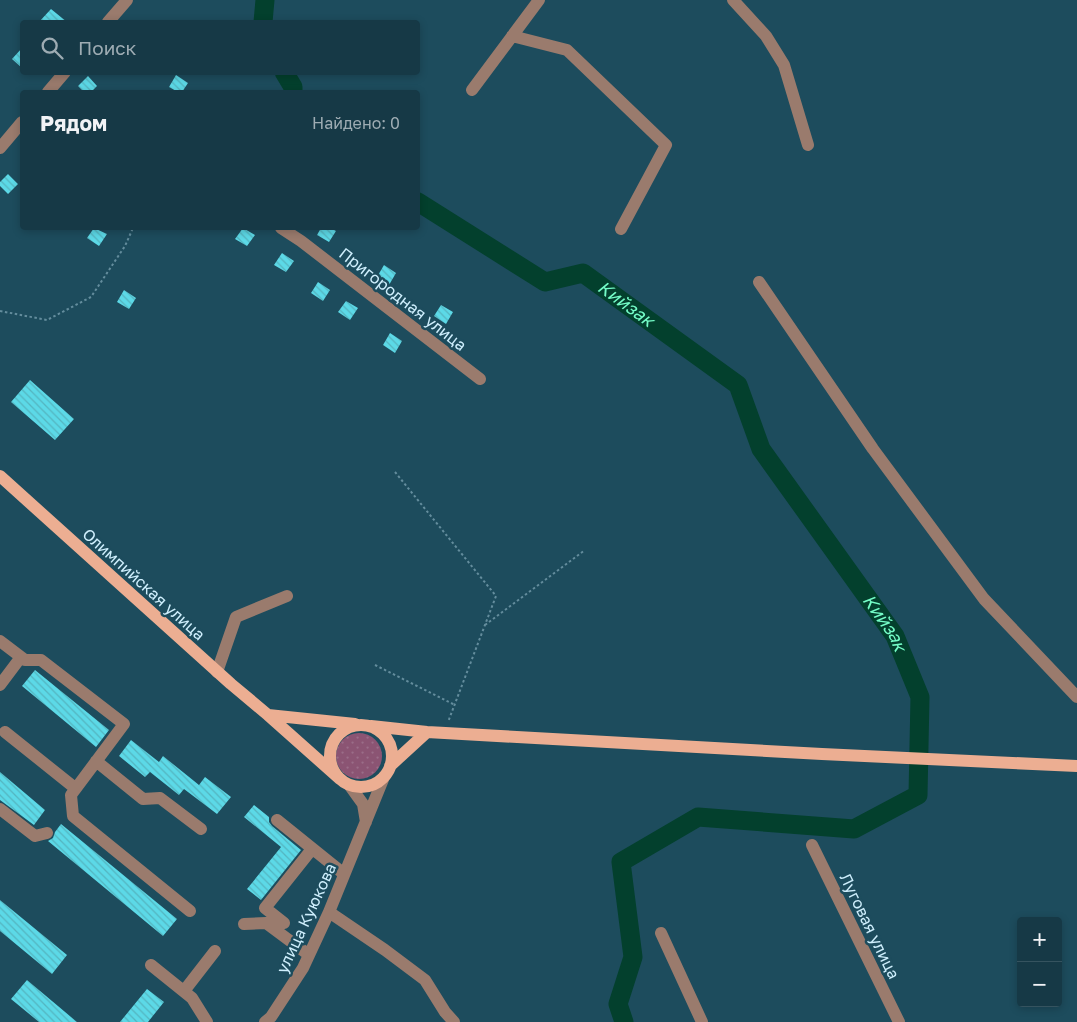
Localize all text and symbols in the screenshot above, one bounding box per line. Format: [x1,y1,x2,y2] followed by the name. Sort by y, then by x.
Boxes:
[20,20,420,75] search box
[38,34,66,62] icon: search
[78,36,137,59] text: Поиск
[40,110,107,136] text: Рядом
[312,113,400,133] text: Найдено: 0
[335,243,471,355] street label: Пригородная улица
[594,275,661,333] water label: Кийзак
[79,524,209,644] street label: Олимпийская улица
[858,589,913,657] water label: Кийзак
[272,860,340,976] street label: улица Куюкова
[836,870,904,982] street label: Луговая улица
[1017,917,1062,1007] map controls
[1017,917,1062,962] button: +
[1017,962,1062,1007] button: −

